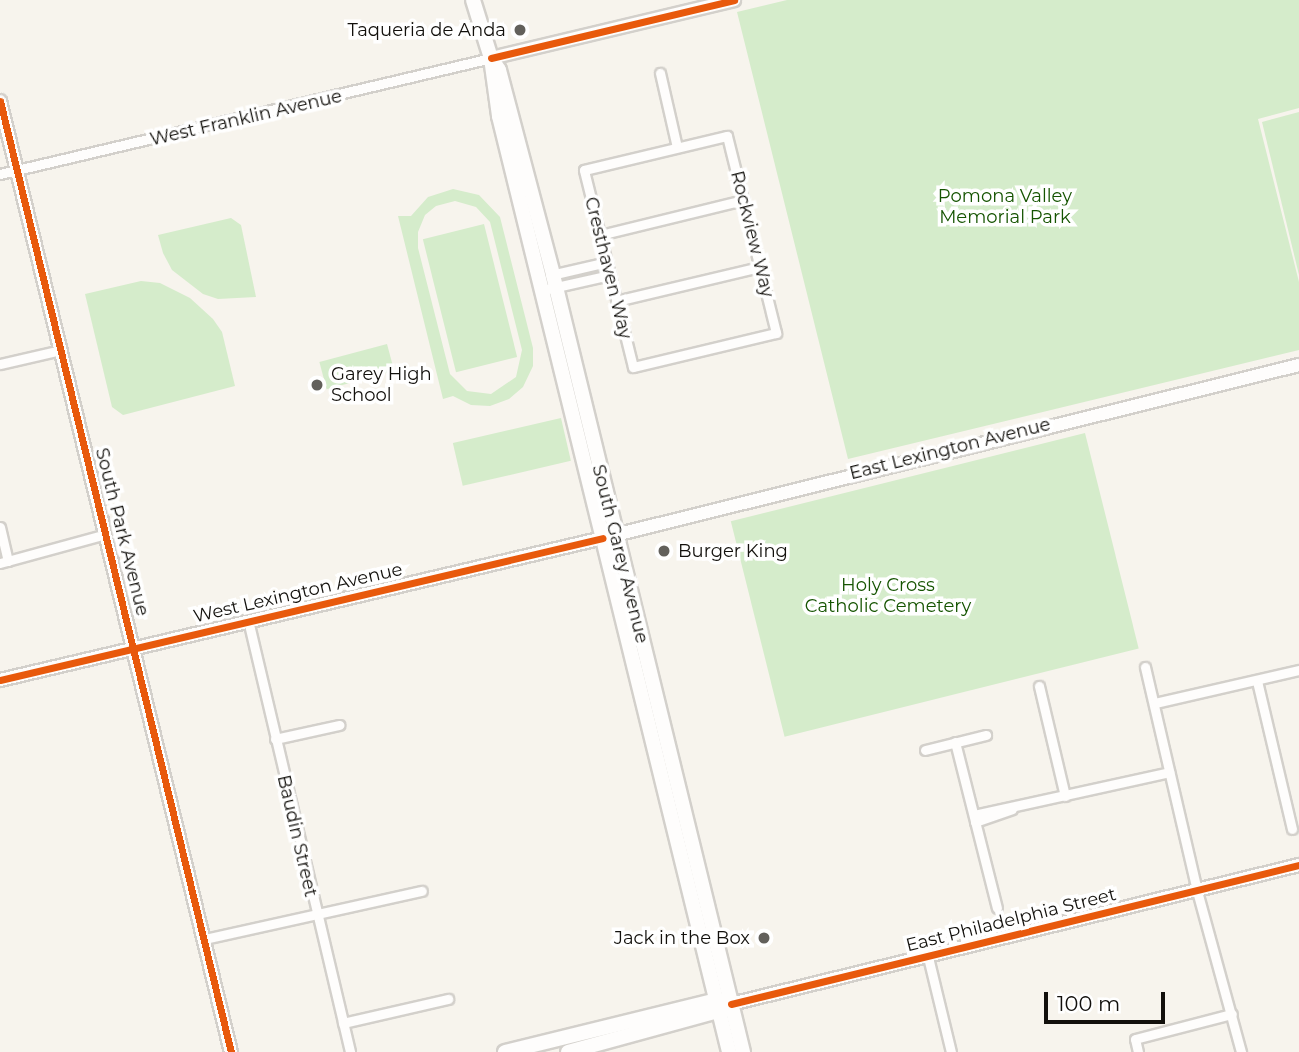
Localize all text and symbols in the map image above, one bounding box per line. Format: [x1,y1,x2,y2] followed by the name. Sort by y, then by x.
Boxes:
[347,19,506,41] place label: Taqueria de Anda
[512,22,528,38] marker: Taqueria de Anda
[148,85,344,151] street label: West Franklin Avenue
[726,169,778,299] street label: Rockview Way
[938,186,1072,228] park label: Pomona Valley Memorial Park
[580,195,636,341] street label: Cresthaven Way
[331,364,432,406] place label: Garey High School
[309,377,325,393] marker: Garey High School
[847,414,1053,484] street label: East Lexington Avenue
[91,446,153,618] street label: South Park Avenue
[587,462,653,646] street label: South Garey Avenue
[678,540,788,562] place label: Burger King
[656,543,672,559] marker: Burger King
[191,558,405,628] street label: West Lexington Avenue
[805,575,971,618] park label: Holy Cross Catholic Cemetery
[272,773,322,899] street label: Baudin Street
[904,883,1118,957] street label: East Philadelphia Street
[614,927,750,949] place label: Jack in the Box
[756,930,772,946] marker: Jack in the Box
[1047,978,1168,1022] scale bar
[1057,991,1120,1016] text: 100 m

